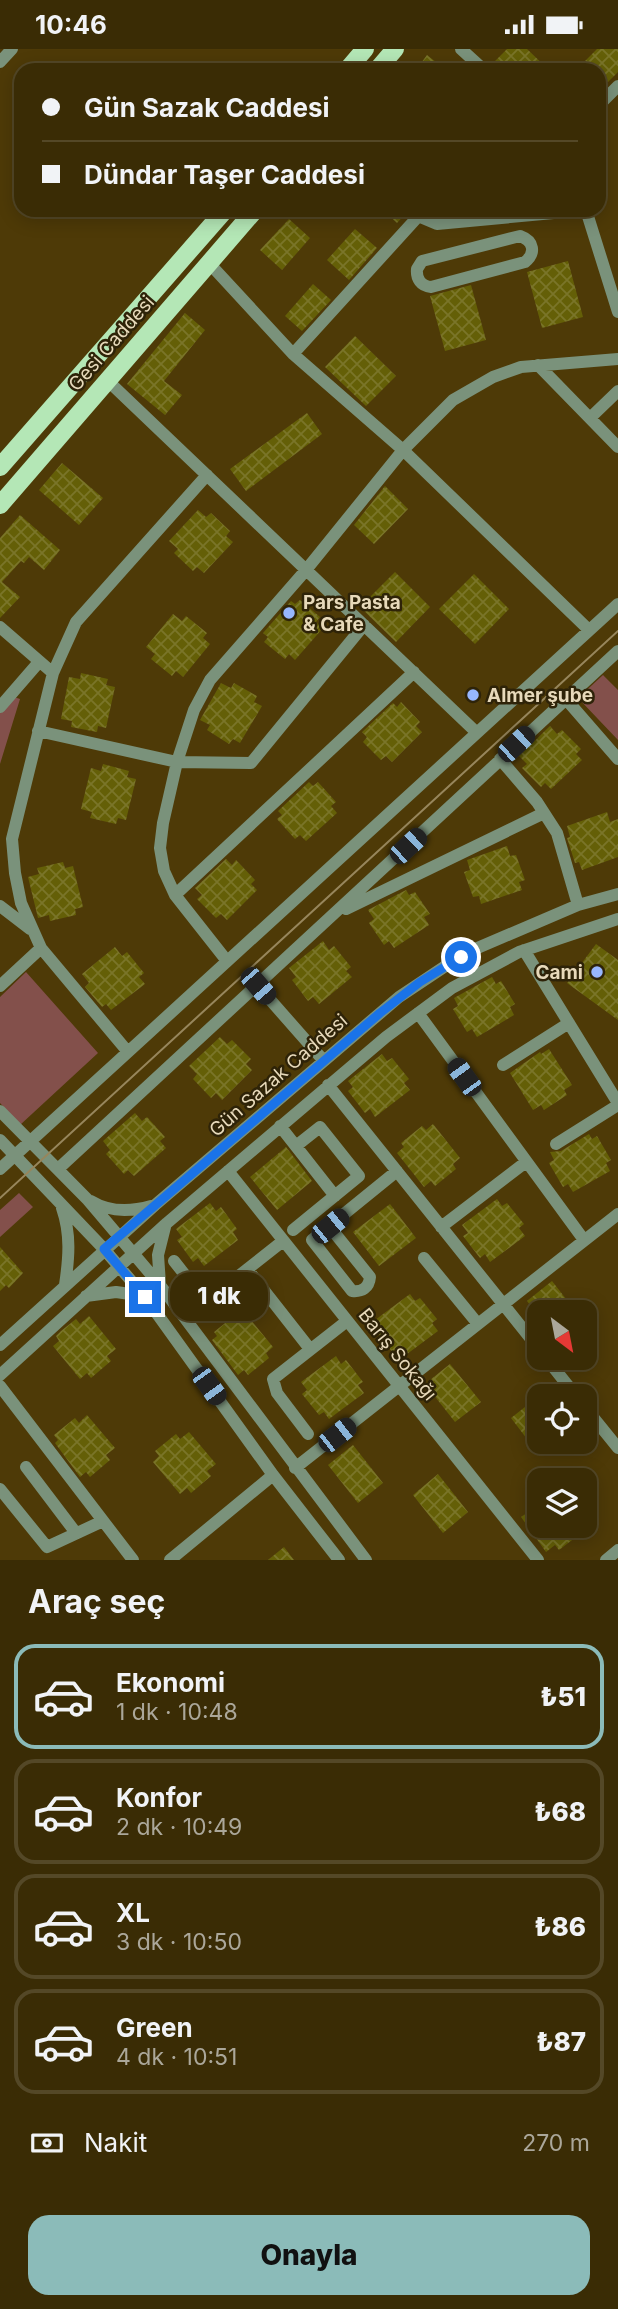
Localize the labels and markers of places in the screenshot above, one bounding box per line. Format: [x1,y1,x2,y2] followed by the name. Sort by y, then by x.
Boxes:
[303,591,401,636] place label: Pars Pasta & Cafe
[281,605,297,621] marker: Pars Pasta & Cafe
[487,684,593,707] place label: Almer şube
[465,687,481,703] marker: Almer şube
[535,961,583,984] place label: Cami
[589,964,605,980] marker: Cami

